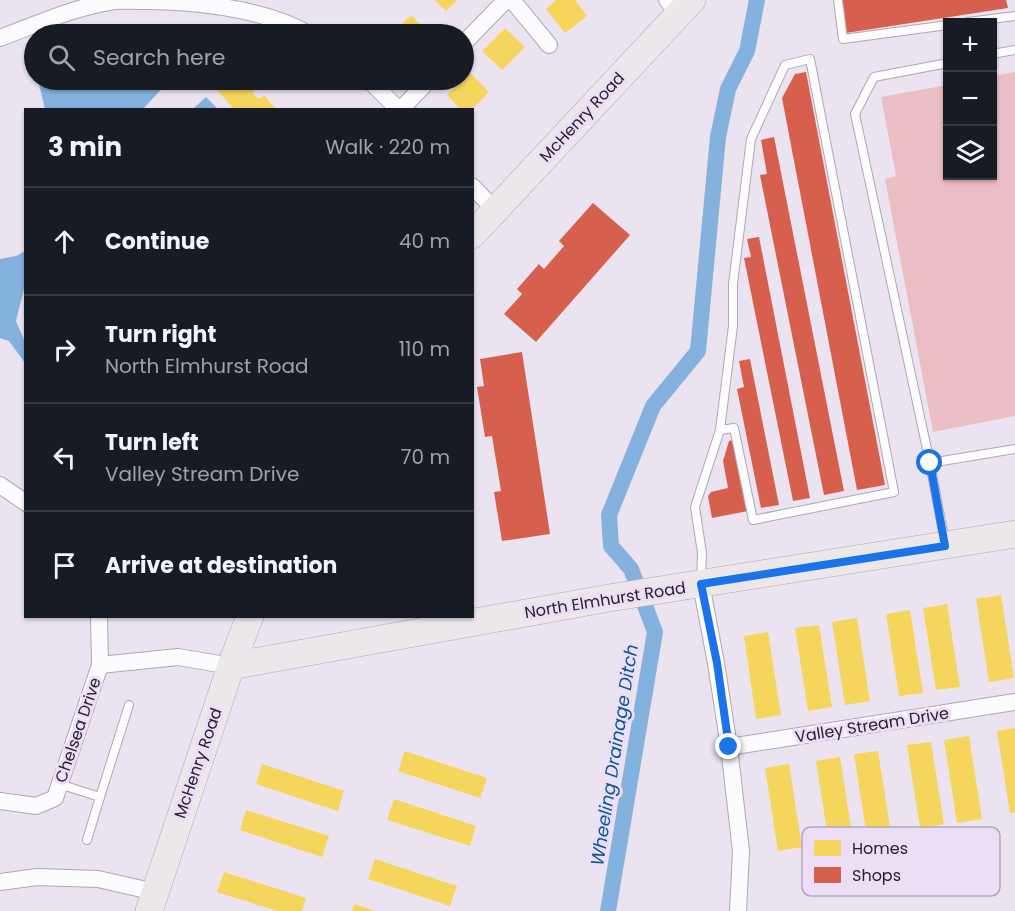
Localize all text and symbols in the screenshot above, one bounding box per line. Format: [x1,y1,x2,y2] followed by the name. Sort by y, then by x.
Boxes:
[943,18,997,180] map controls
[943,18,997,72] button: +
[24,24,474,90] search box
[45,41,78,74] icon: search
[93,42,226,73] text: Search here
[534,67,630,167] street label: McHenry Road
[943,72,997,126] button: −
[943,126,997,180] button: layers
[48,129,122,165] text: 3 min
[325,133,450,161] text: Walk · 220 m
[48,225,81,258] icon: ahead
[105,226,209,257] text: Continue
[399,227,450,255] text: 40 m
[105,319,216,350] text: Turn right
[48,333,81,366] icon: right
[399,335,450,363] text: 110 m
[105,352,309,380] text: North Elmhurst Road
[105,427,199,458] text: Turn left
[48,441,81,474] icon: left
[401,443,450,471] text: 70 m
[916,449,942,475] route start
[105,460,299,488] text: Valley Stream Drive
[48,549,81,582] icon: arrive
[105,550,337,581] text: Arrive at destination
[523,576,687,624] street label: North Elmhurst Road
[584,642,644,868] water label: Wheeling Drainage Ditch
[49,674,107,786] street label: Chelsea Drive
[793,701,951,749] street label: Valley Stream Drive
[168,705,228,821] street label: McHenry Road
[715,733,741,759] route end
[802,827,1000,896] legend
[852,837,908,860] text: Homes
[852,864,901,887] text: Shops

